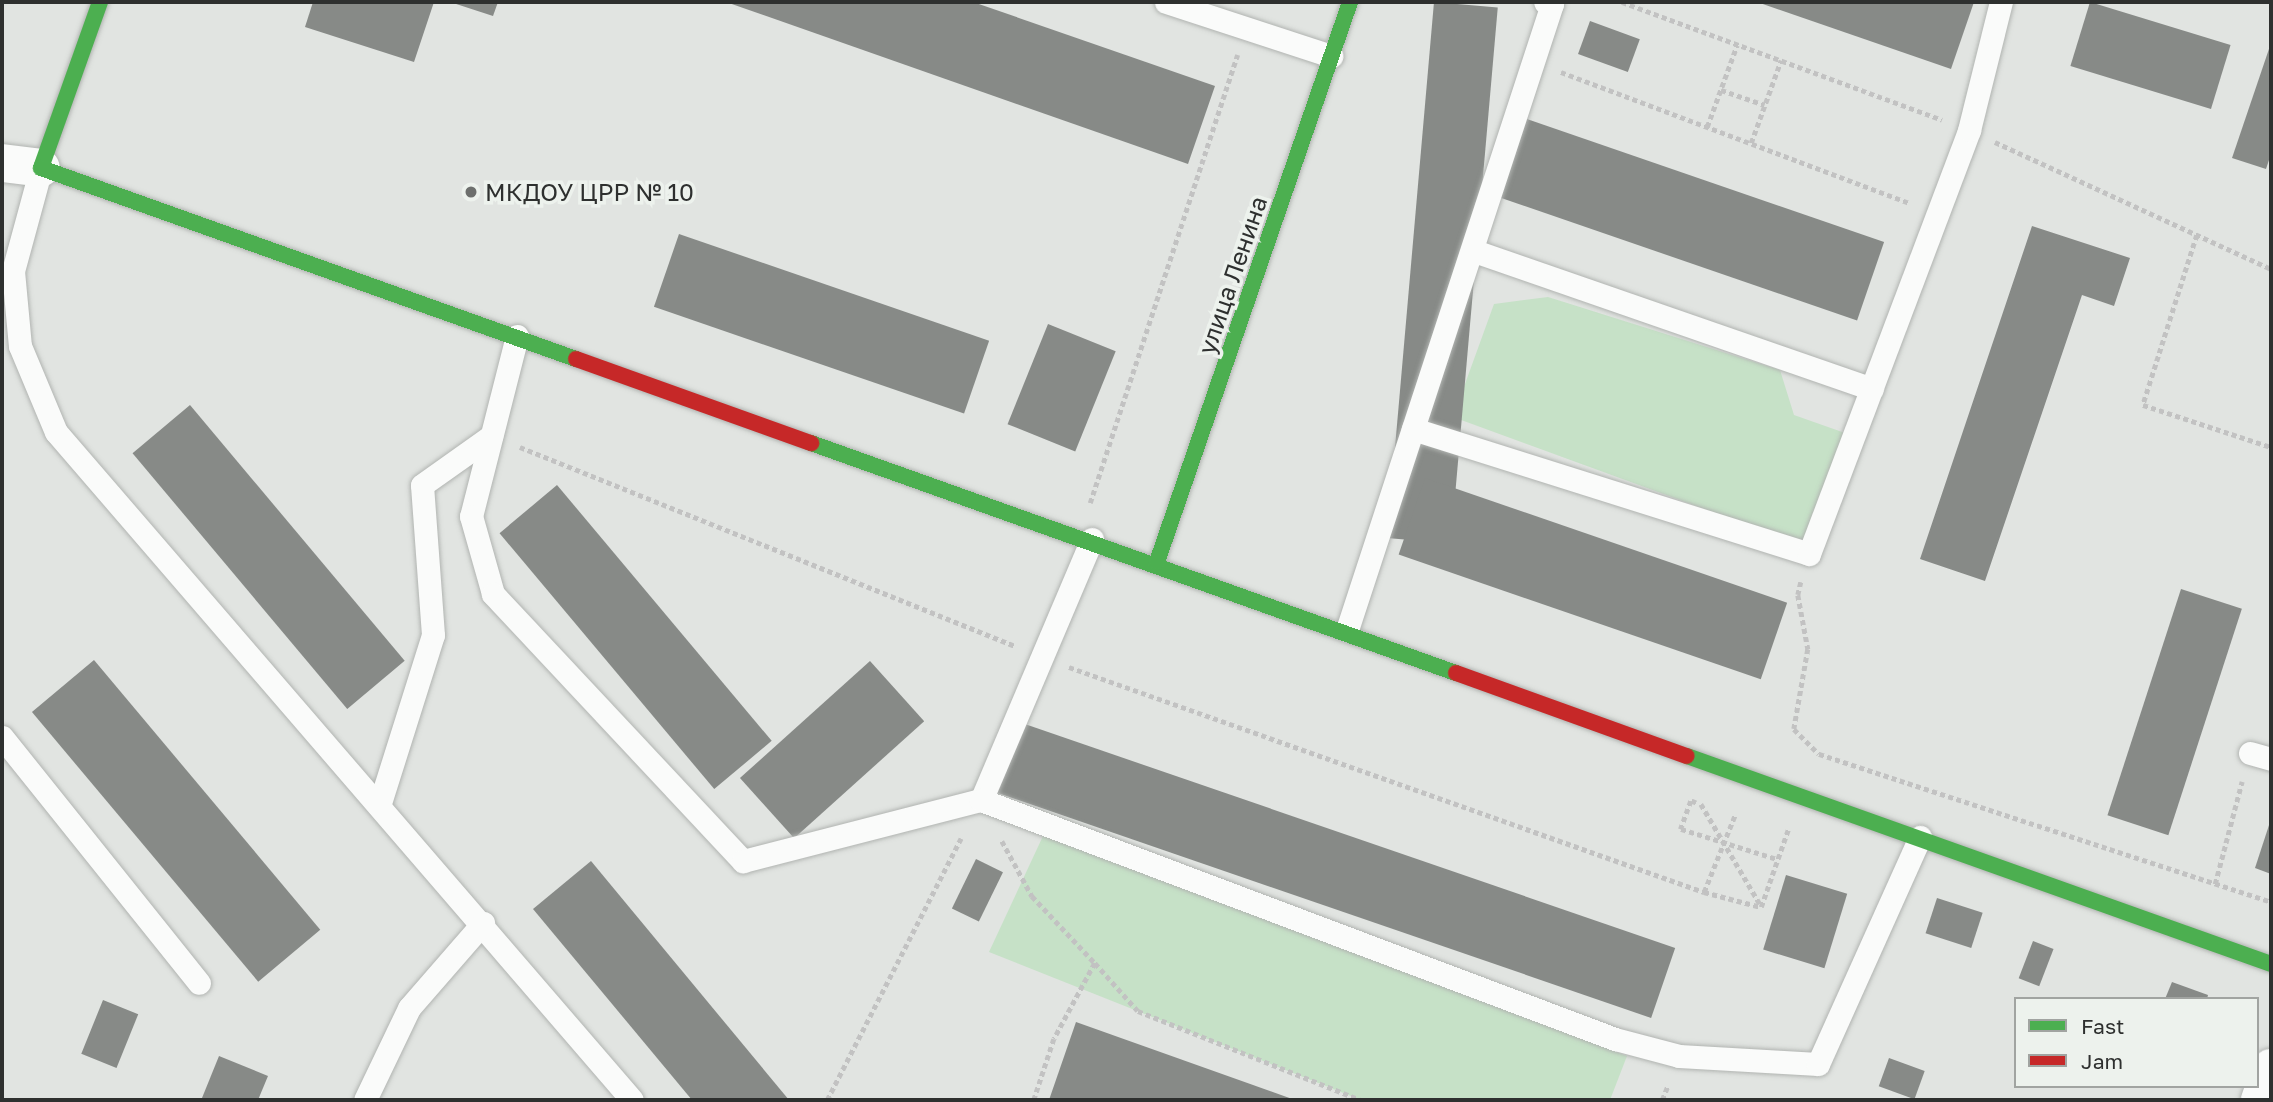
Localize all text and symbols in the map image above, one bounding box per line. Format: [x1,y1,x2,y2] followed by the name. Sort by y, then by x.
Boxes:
[485,178,694,206] place label: МКДОУ ЦРР № 10
[463,184,479,200] marker: МКДОУ ЦРР № 10
[1192,192,1272,358] street label: улица Ленина
[2014,997,2259,1088] legend
[2081,1013,2124,1039] text: Fast
[2081,1048,2123,1074] text: Jam

